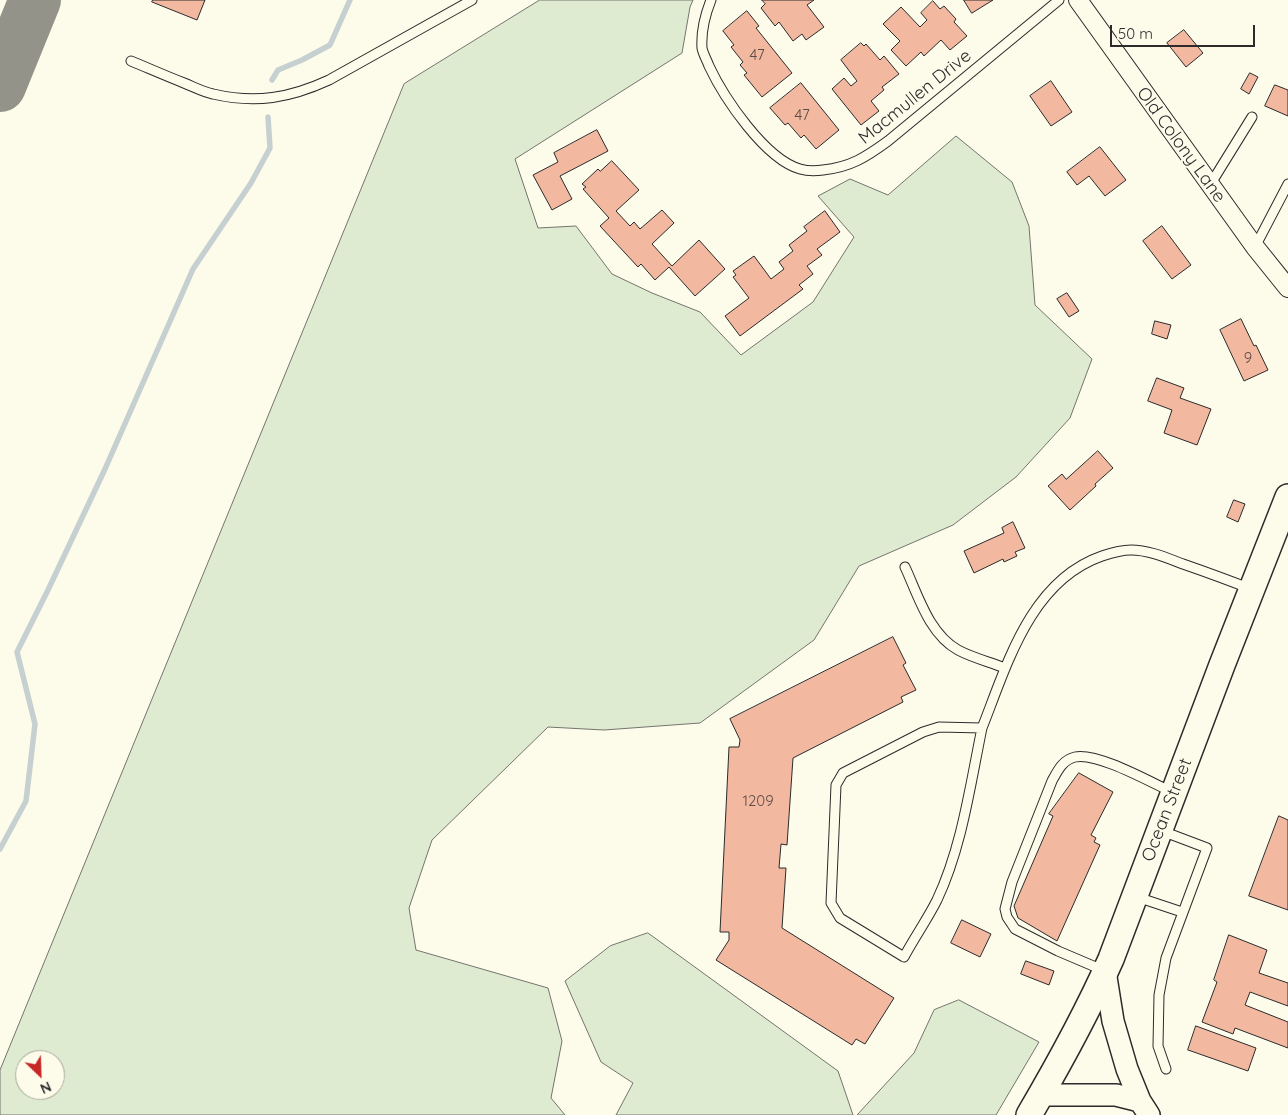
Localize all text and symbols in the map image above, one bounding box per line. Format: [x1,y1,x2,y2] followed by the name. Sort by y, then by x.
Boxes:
[1113,15,1258,47] scale bar
[1118,24,1153,43] text: 50 m
[854,45,976,149] street label: Macmullen Drive
[749,46,765,64] house number: 47
[1132,83,1230,207] street label: Old Colony Lane
[794,106,810,124] house number: 47
[1244,349,1252,367] house number: 9
[1137,755,1197,865] street label: Ocean Street
[742,792,774,810] house number: 1209
[15,1050,65,1100] north arrow
[37,1077,54,1098] text: N

